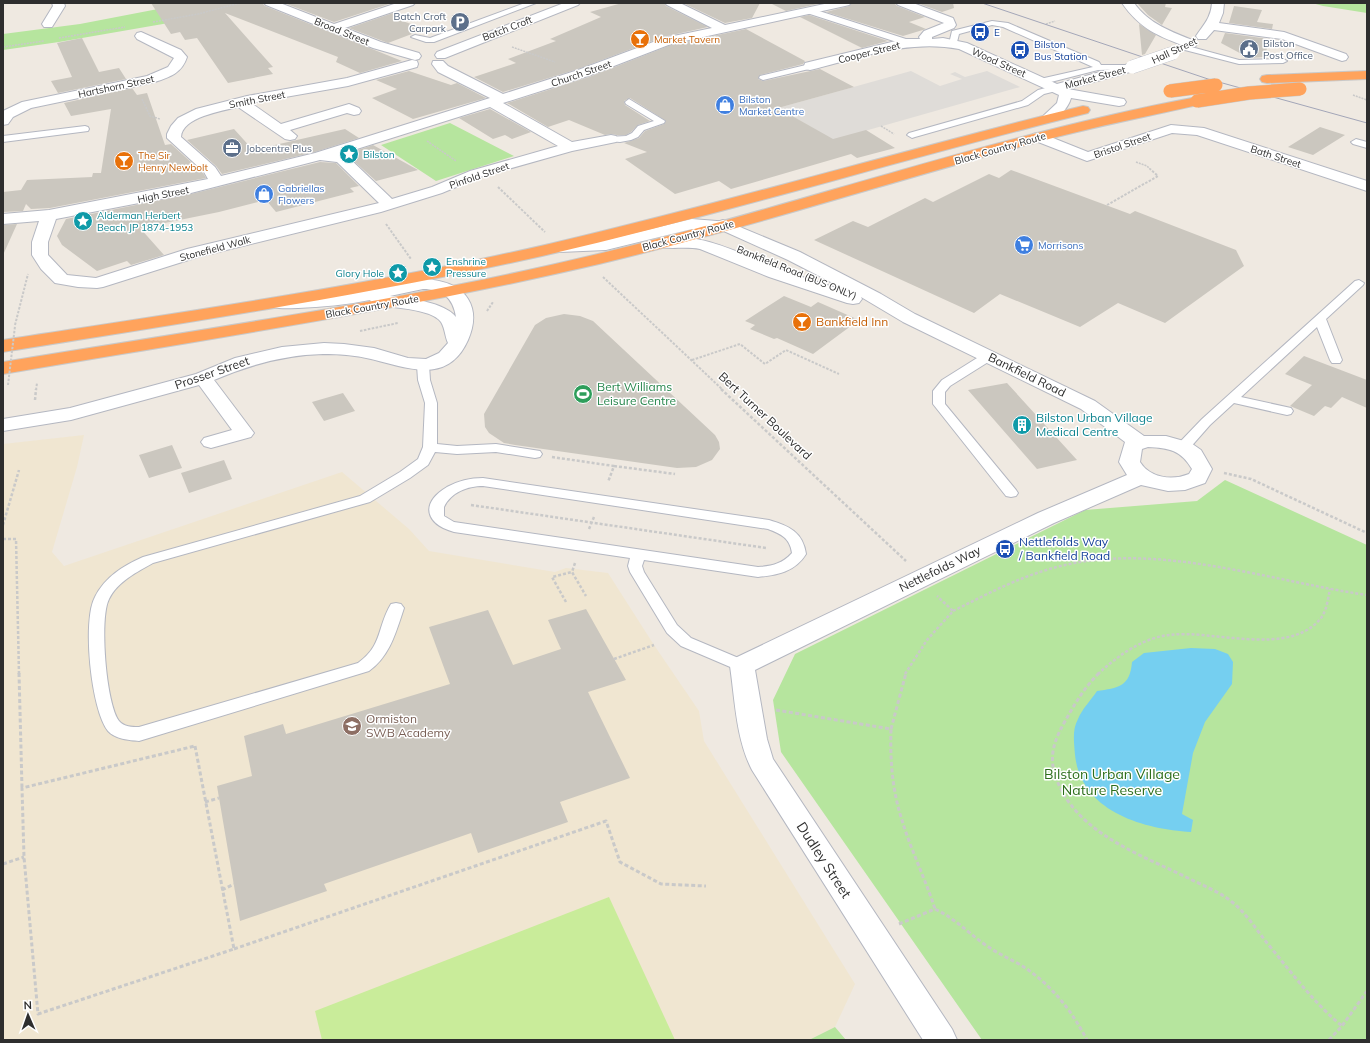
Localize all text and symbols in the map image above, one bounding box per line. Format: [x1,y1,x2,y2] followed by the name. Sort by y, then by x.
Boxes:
[394,10,447,35] place label: Batch Croft Carpark
[449,11,471,33] parking icon: Batch Croft Carpark
[480,13,534,44] street label: Batch Croft
[312,15,372,49] street label: Broad Street
[969,21,991,43] bus stop icon: E
[994,26,1000,39] place label: E
[629,28,651,50] bar icon: Market Tavern
[654,33,720,46] place label: Market Tavern
[1149,34,1199,67] street label: Hall Street
[1263,37,1313,62] place label: Bilston Post Office
[837,38,902,66] street label: Cooper Street
[1034,38,1087,63] place label: Bilston Bus Station
[1238,38,1260,60] public building icon: Bilston Post Office
[1009,39,1031,61] bus stop icon: Bilston Bus Station
[970,45,1028,80] street label: Wood Street
[549,57,614,90] street label: Church Street
[1063,63,1127,92] street label: Market Street
[77,72,156,101] street label: Hartshorn Street
[228,88,287,111] street label: Smith Street
[739,93,804,118] place label: Bilston Market Centre
[714,94,736,116] shop icon: Bilston Market Centre
[953,129,1047,168] street label: Black Country Route
[1092,129,1153,161] street label: Bristol Street
[221,137,243,159] office icon: Jobcentre Plus
[246,142,312,155] place label: Jobcentre Plus
[1249,142,1303,171] street label: Bath Street
[338,143,360,165] place icon: Bilston
[363,148,395,161] place label: Bilston
[138,149,208,174] place label: The Sir Henry Newbolt
[113,150,135,172] bar icon: The Sir Henry Newbolt
[448,159,511,192] street label: Pinfold Street
[278,182,325,207] place label: Gabriellas Flowers
[136,183,190,206] street label: High Street
[253,183,275,205] shop icon: Gabriellas Flowers
[97,209,193,234] place label: Alderman Herbert Beach JP 1874-1953
[72,210,94,232] place icon: Alderman Herbert Beach JP 1874-1953
[641,217,735,254] street label: Black Country Route
[178,233,253,264] street label: Stonefield Walk
[1013,234,1035,256] supermarket icon: Morrisons
[1038,239,1083,252] place label: Morrisons
[735,242,859,303] street label: Bankfield Road (BUS ONLY)
[446,255,486,280] place label: Enshrine Pressure
[421,256,443,278] place icon: Enshrine Pressure
[387,262,409,284] place icon: Glory Hole
[336,267,384,280] place label: Glory Hole
[325,292,420,321] street label: Black Country Route
[791,311,813,333] bar icon: Bankfield Inn
[816,314,888,329] place label: Bankfield Inn
[986,349,1069,400] street label: Bankfield Road
[173,353,251,392] street label: Prosser Street
[716,369,815,463] street label: Bert Turner Boulevard
[597,379,676,408] place label: Bert Williams Leisure Centre
[572,383,594,405] sports icon: Bert Williams Leisure Centre
[1036,410,1153,439] place label: Bilston Urban Village Medical Centre
[1011,414,1033,436] building icon: Bilston Urban Village Medical Centre
[1018,534,1110,563] place label: Nettlefolds Way / Bankfield Road
[994,538,1016,560] bus stop icon: Nettlefolds Way / Bankfield Road
[896,542,984,595] street label: Nettlefolds Way
[366,711,451,740] place label: Ormiston SWB Academy
[341,715,363,737] school or university icon: Ormiston SWB Academy
[1044,765,1180,799] park label: Bilston Urban Village Nature Reserve
[793,818,855,902] street label: Dudley Street
[8,995,48,1035] north arrow
[23,998,32,1012] text: N

